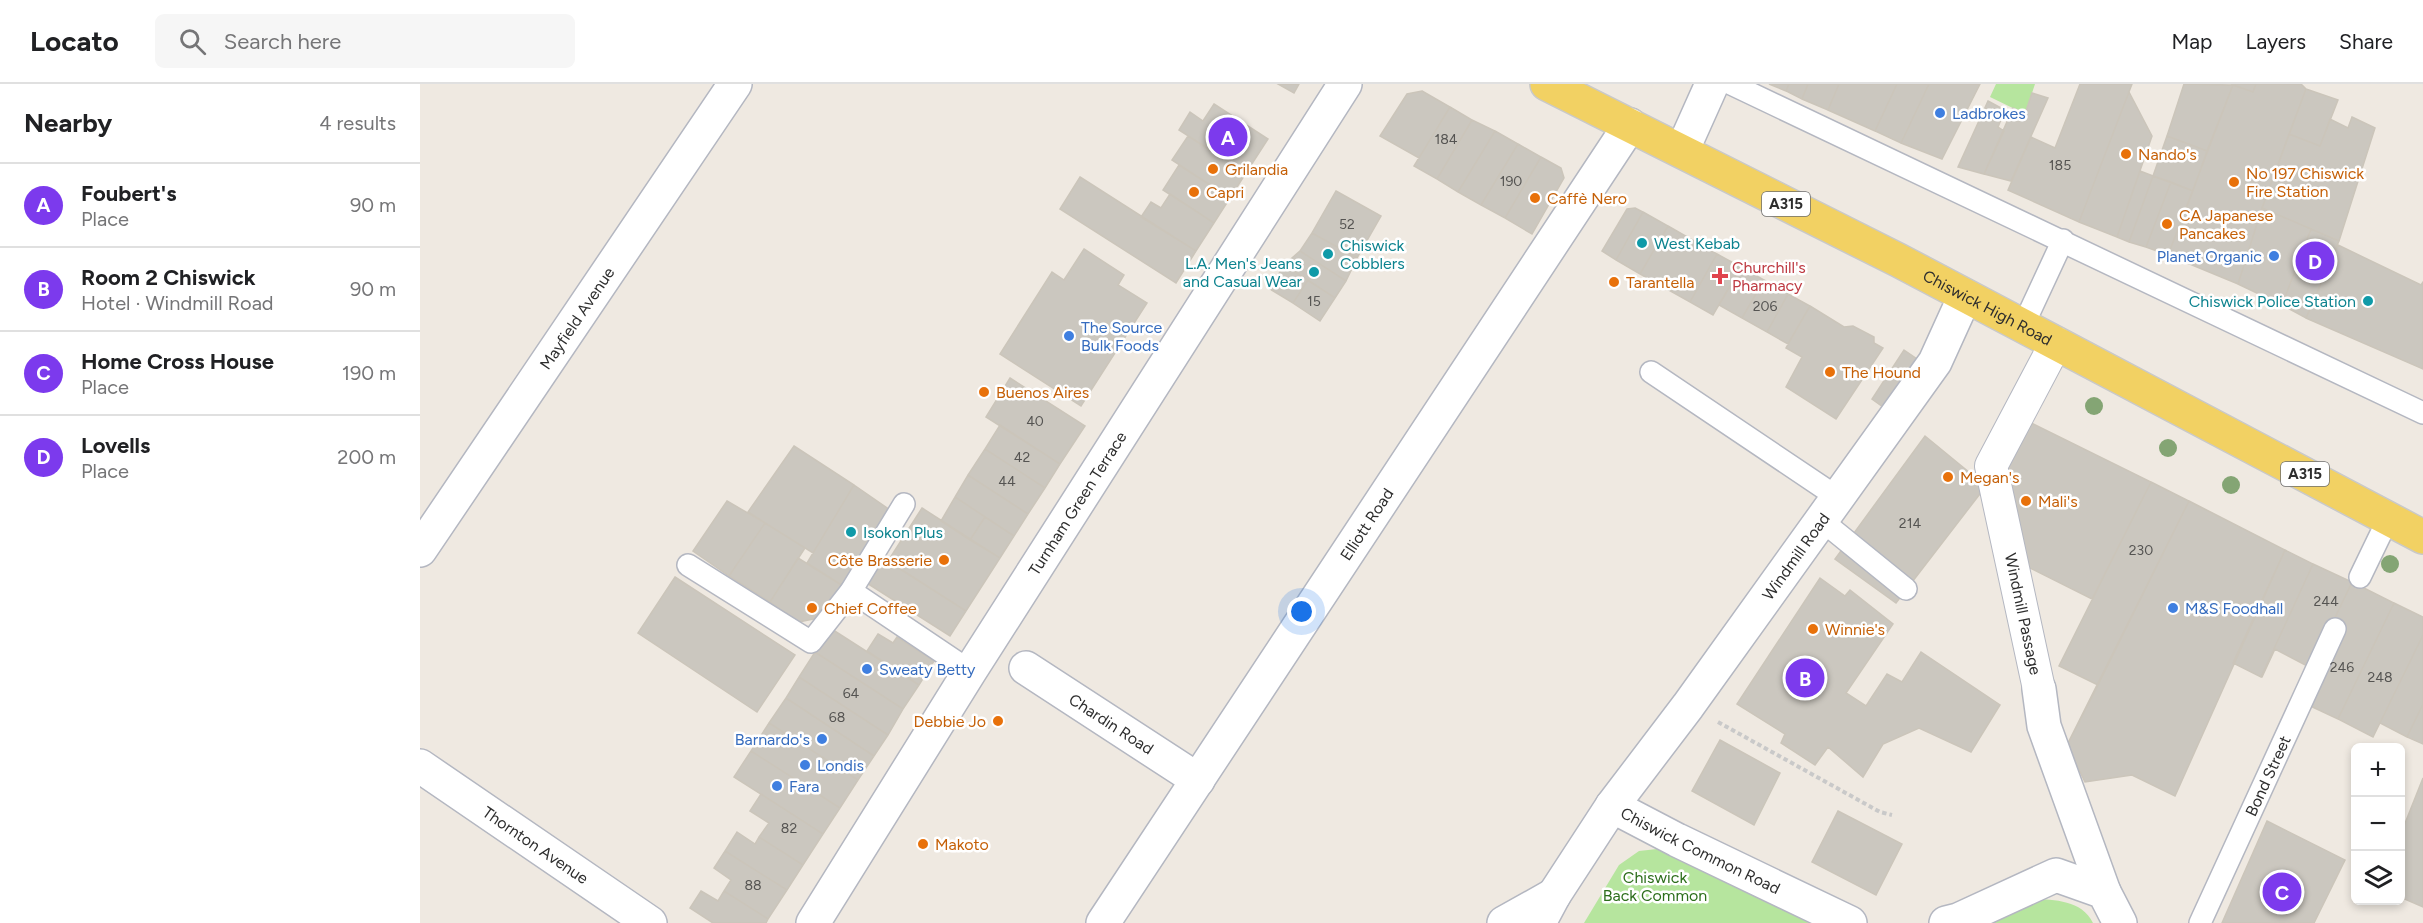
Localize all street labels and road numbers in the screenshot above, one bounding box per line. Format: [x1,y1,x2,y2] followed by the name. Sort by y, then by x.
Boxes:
[1762,192,1810,216] road number: A315
[535,263,618,373] street label: Mayfield Avenue
[1920,265,2055,349] street label: Chiswick High Road
[1024,427,1130,579] street label: Turnham Green Terrace
[2281,462,2329,486] road number: A315
[1336,484,1397,564] street label: Elliott Road
[1758,509,1833,603] street label: Windmill Road
[2001,551,2045,677] street label: Windmill Passage
[1066,689,1157,758] street label: Chardin Road
[2241,733,2294,819] street label: Bond Street
[479,802,592,888] street label: Thornton Avenue
[1618,803,1783,898] street label: Chiswick Common Road

